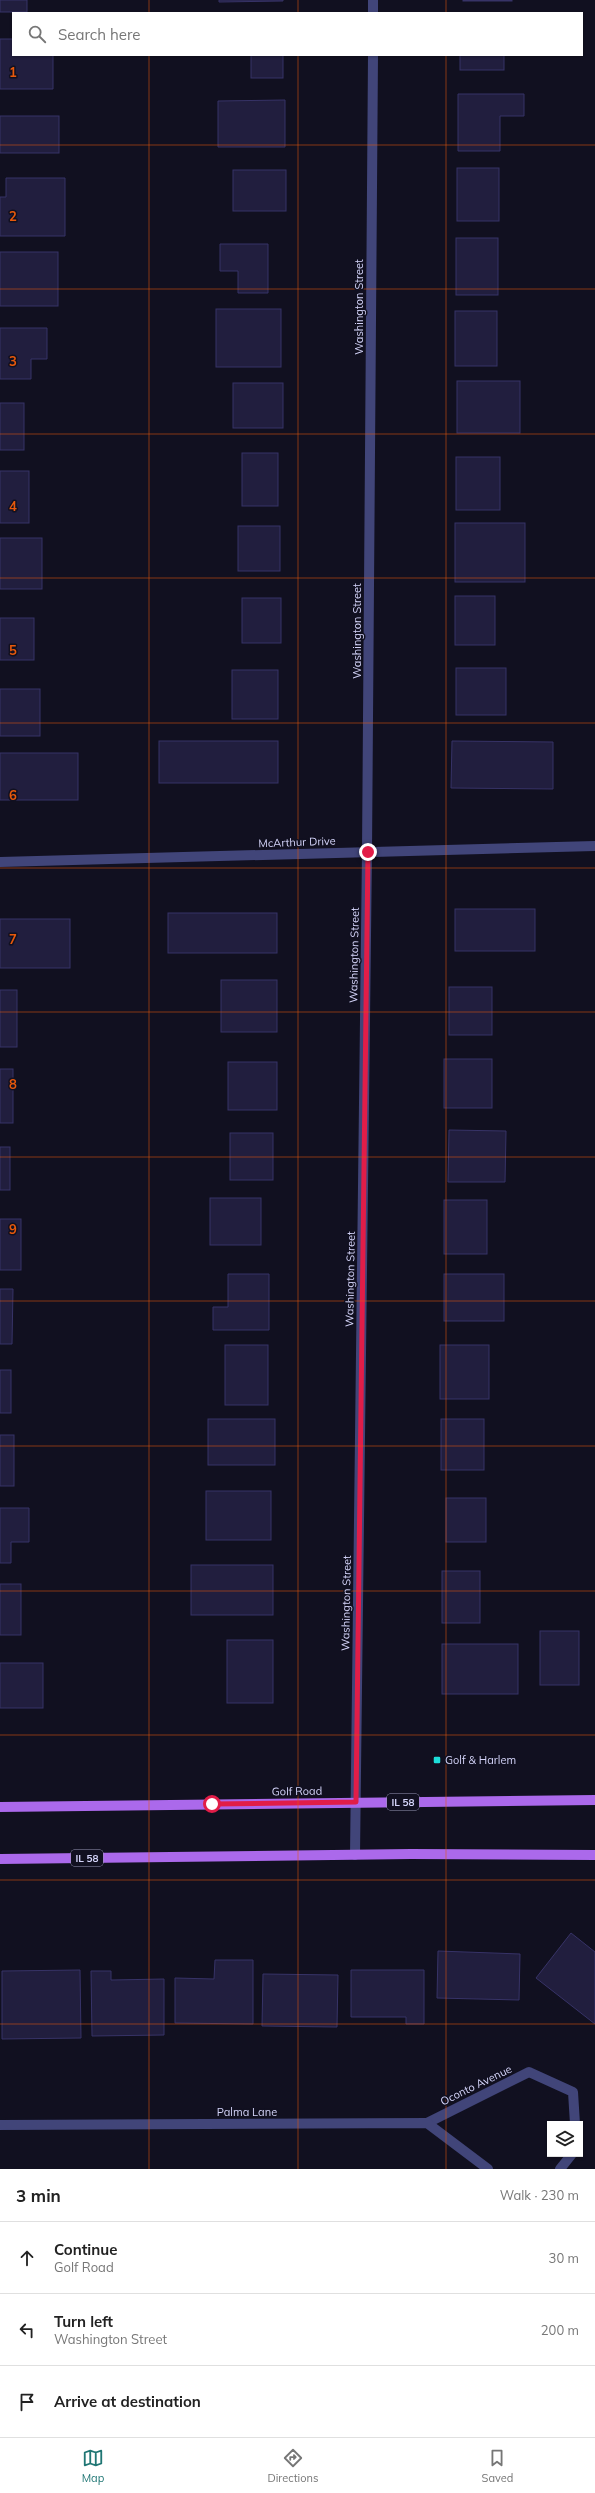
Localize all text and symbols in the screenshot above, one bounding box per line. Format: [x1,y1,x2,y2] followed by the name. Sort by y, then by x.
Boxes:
[12,12,583,56] search box
[26,23,48,45] icon: search
[58,25,140,44] text: Search here
[9,64,17,80] text: 1
[9,208,17,224] text: 2
[352,259,366,355] street label: Washington Street
[9,353,17,369] text: 3
[9,498,17,514] text: 4
[350,583,364,679] street label: Washington Street
[9,642,17,658] text: 5
[9,787,17,803] text: 6
[258,834,336,850] street label: McArthur Drive
[359,843,377,861] route end
[346,907,362,1003] street label: Washington Street
[9,931,17,947] text: 7
[9,1076,17,1092] text: 8
[9,1221,17,1237] text: 9
[342,1231,358,1327] street label: Washington Street
[338,1555,354,1651] street label: Washington Street
[445,1753,516,1767] place label: Golf & Harlem
[432,1755,442,1765] marker: Golf & Harlem
[272,1784,322,1798] street label: Golf Road
[387,1794,419,1810] road number: IL 58
[203,1795,221,1813] route start
[71,1850,103,1866] road number: IL 58
[438,2062,514,2108] street label: Oconto Avenue
[217,2105,277,2119] street label: Palma Lane
[547,2121,583,2157] map controls
[547,2121,583,2157] button: layers
[16,2185,61,2206] text: 3 min
[500,2187,579,2203] text: Walk · 230 m
[54,2240,117,2259] text: Continue
[16,2247,38,2269] icon: ahead
[549,2250,579,2266] text: 30 m
[54,2259,114,2275] text: Golf Road
[54,2312,113,2331] text: Turn left
[16,2319,38,2341] icon: left
[541,2322,579,2338] text: 200 m
[54,2331,167,2347] text: Washington Street
[16,2391,38,2413] icon: arrive
[54,2392,201,2411] text: Arrive at destination
[82,2447,104,2485] tab: Map
[268,2447,318,2485] tab: Directions
[482,2447,513,2485] tab: Saved

